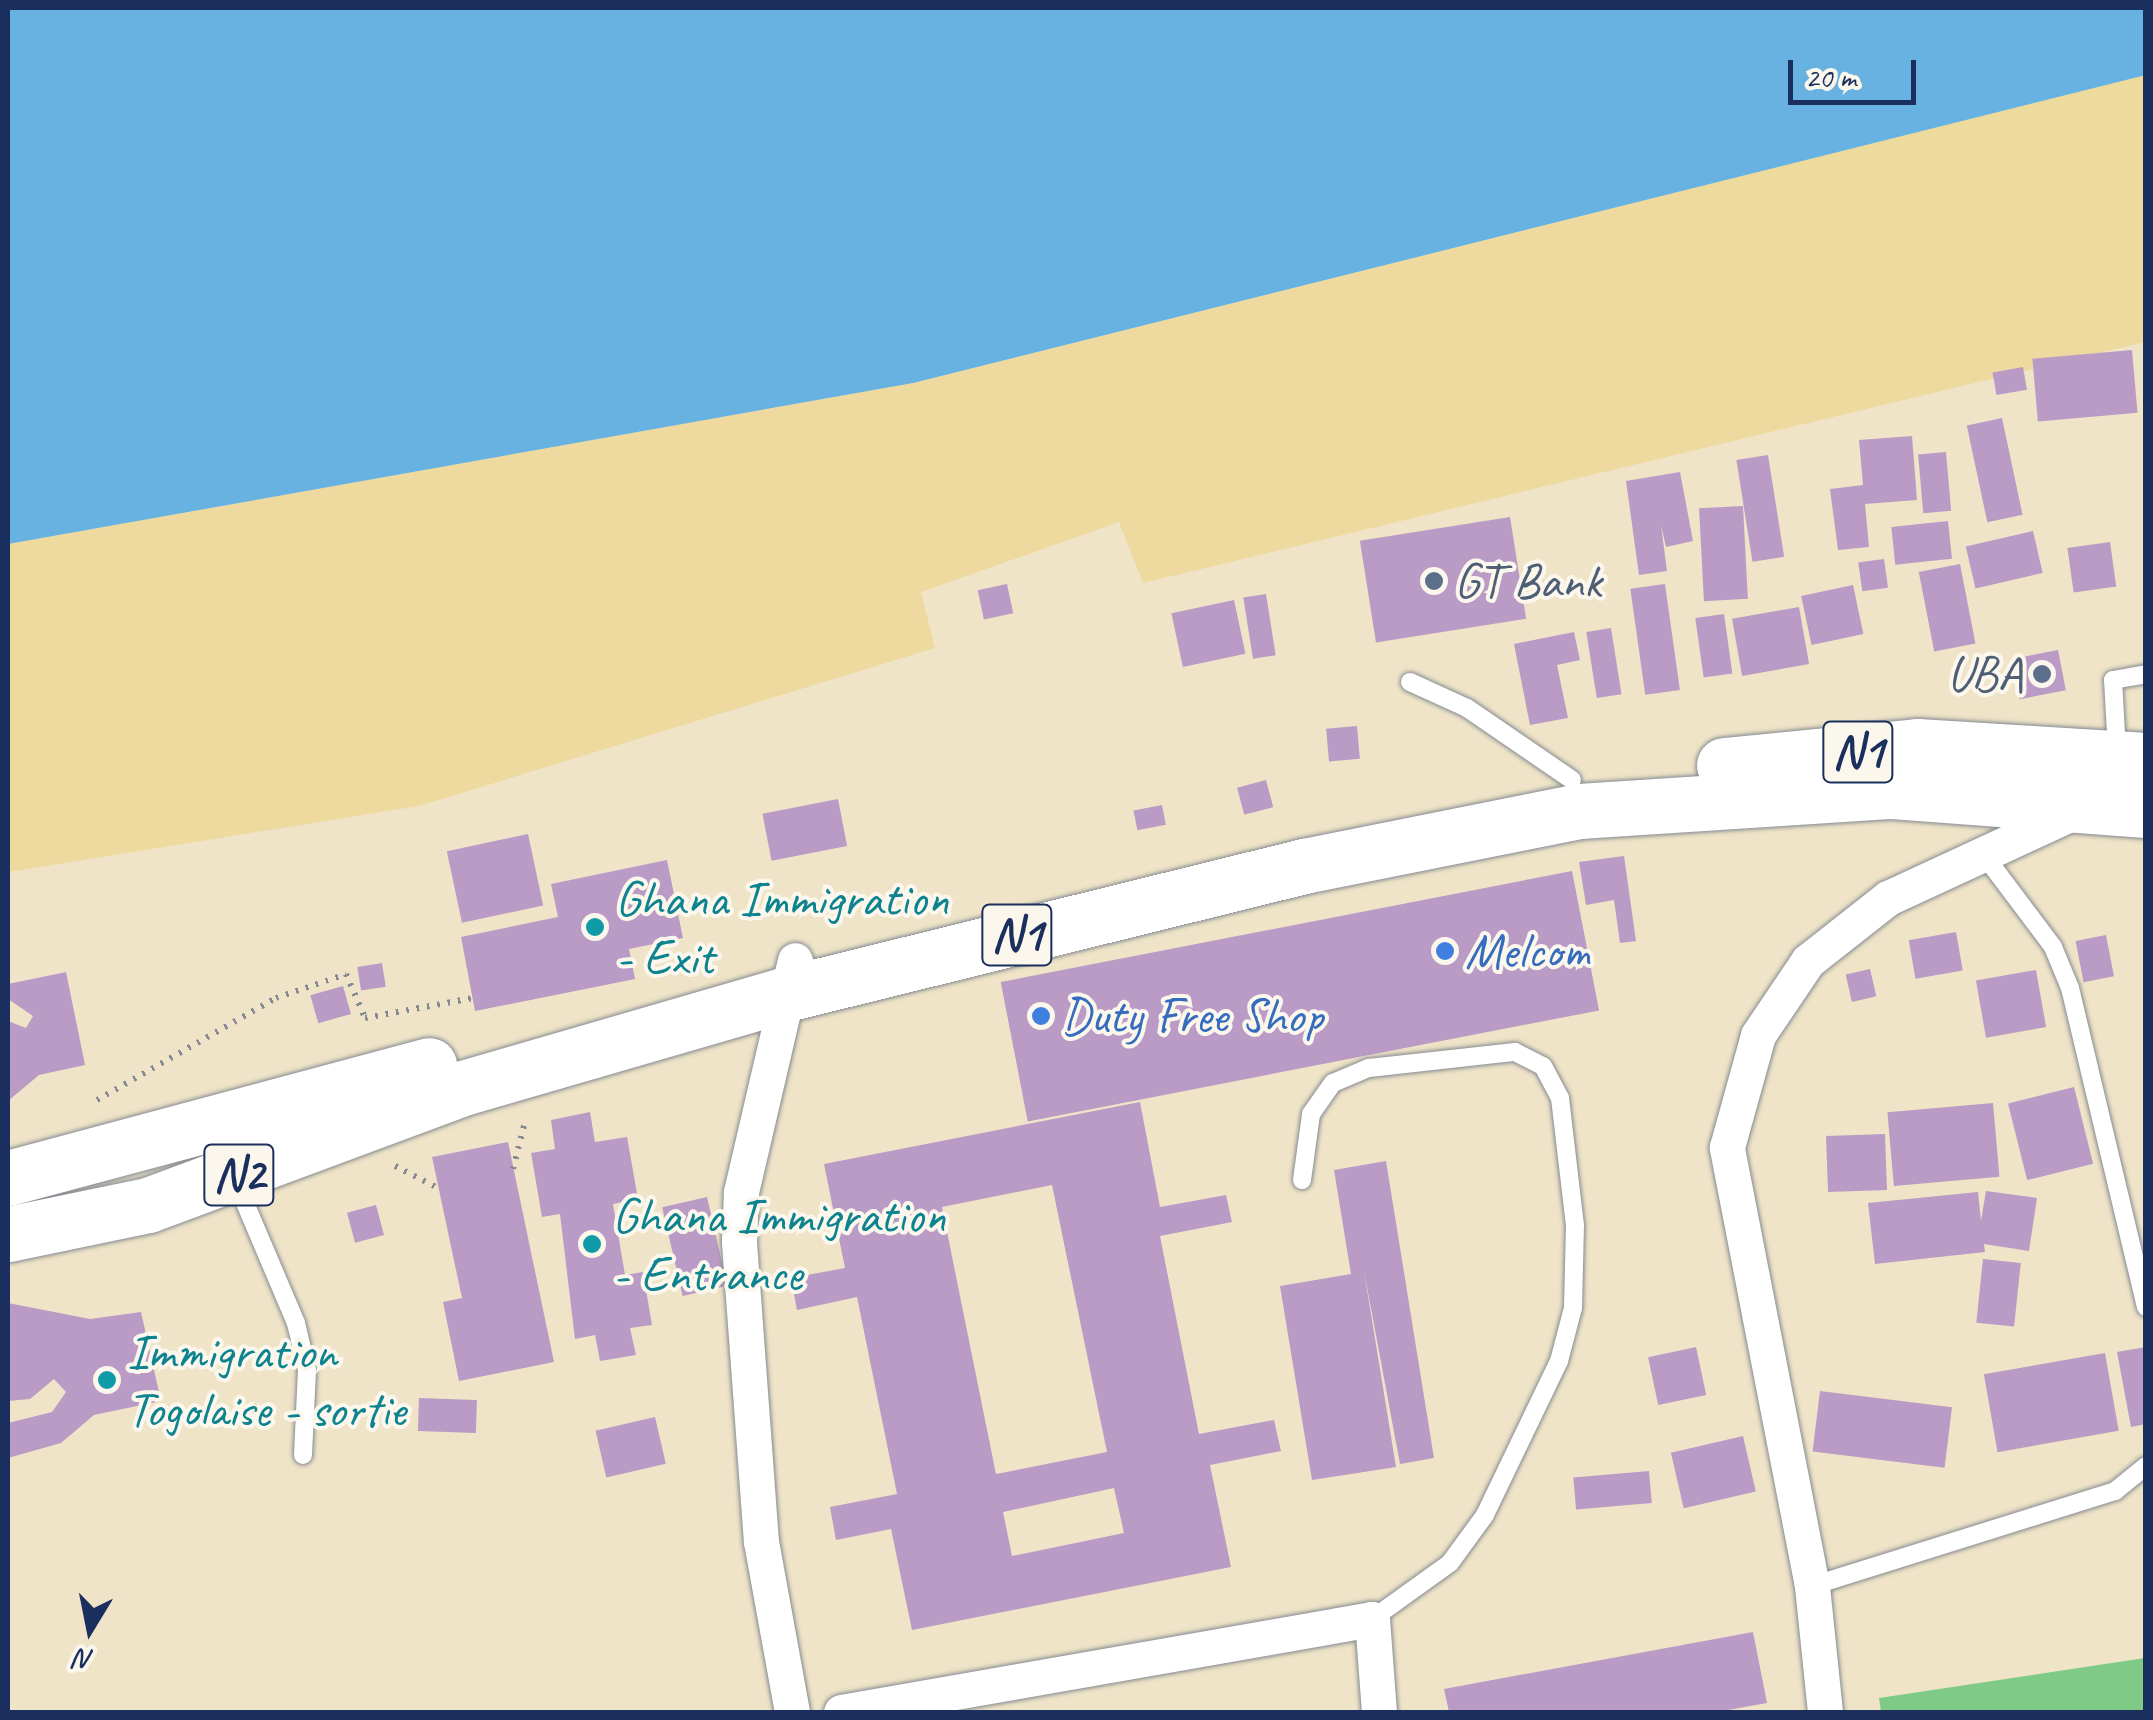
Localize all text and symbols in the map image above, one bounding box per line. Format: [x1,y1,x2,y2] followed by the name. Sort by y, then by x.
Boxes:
[1793,40,1920,102] scale bar
[1805,58,1856,96] text: 20 m
[1454,551,1602,611] place label: GT Bank
[1423,570,1445,592] marker: GT Bank
[1947,644,2022,704] place label: UBA
[2031,663,2053,685] marker: UBA
[1820,709,1896,795] road number: N1
[615,868,949,986] place label: Ghana Immigration - Exit
[980,892,1054,978] road number: N1
[584,916,606,938] marker: Ghana Immigration - Exit
[1465,921,1589,981] place label: Melcom
[1434,940,1456,962] marker: Melcom
[1061,986,1324,1046] place label: Duty Free Shop
[1030,1005,1052,1027] marker: Duty Free Shop
[202,1132,276,1218] road number: N2
[612,1185,946,1302] place label: Ghana Immigration - Entrance
[581,1233,603,1255] marker: Ghana Immigration - Entrance
[127,1321,405,1438] place label: Immigration Togolaise - sortie
[96,1369,118,1391] marker: Immigration Togolaise - sortie
[40,1580,140,1680] north arrow
[73,1641,96,1679] text: N

